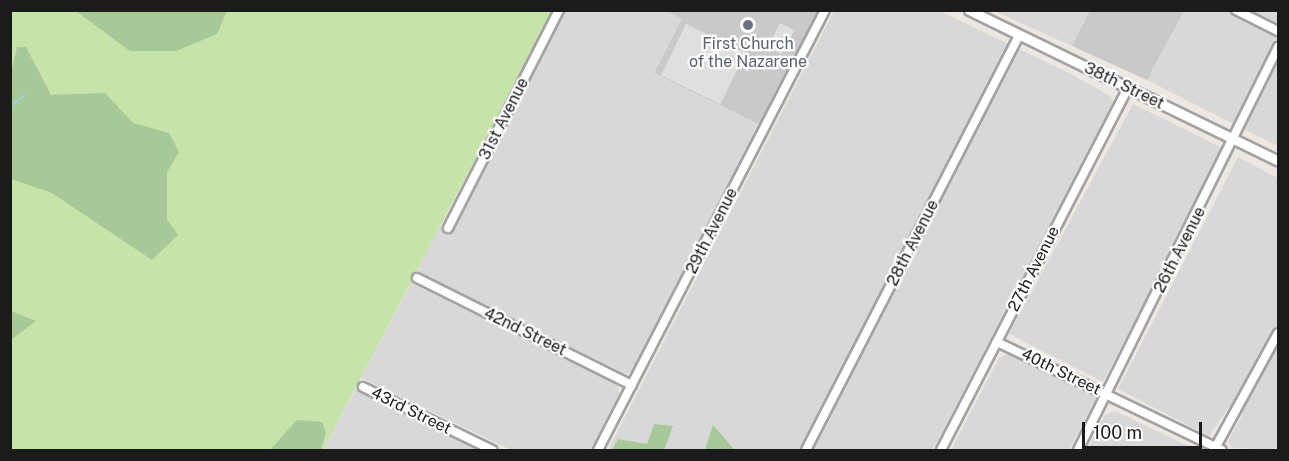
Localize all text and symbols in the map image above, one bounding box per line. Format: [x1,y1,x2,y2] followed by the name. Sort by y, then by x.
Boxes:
[741,18,755,32] marker: First Church of the Nazarene
[689,34,807,72] place label: First Church of the Nazarene
[1081,58,1167,114] street label: 38th Street
[475,75,533,163] street label: 31st Avenue
[682,185,742,277] street label: 29th Avenue
[883,197,943,289] street label: 28th Avenue
[1150,204,1210,296] street label: 26th Avenue
[1004,223,1064,315] street label: 27th Avenue
[481,304,569,360] street label: 42nd Street
[1018,345,1104,399] street label: 40th Street
[368,383,454,439] street label: 43rd Street
[1085,410,1205,448] scale bar
[1093,422,1142,443] text: 100 m

